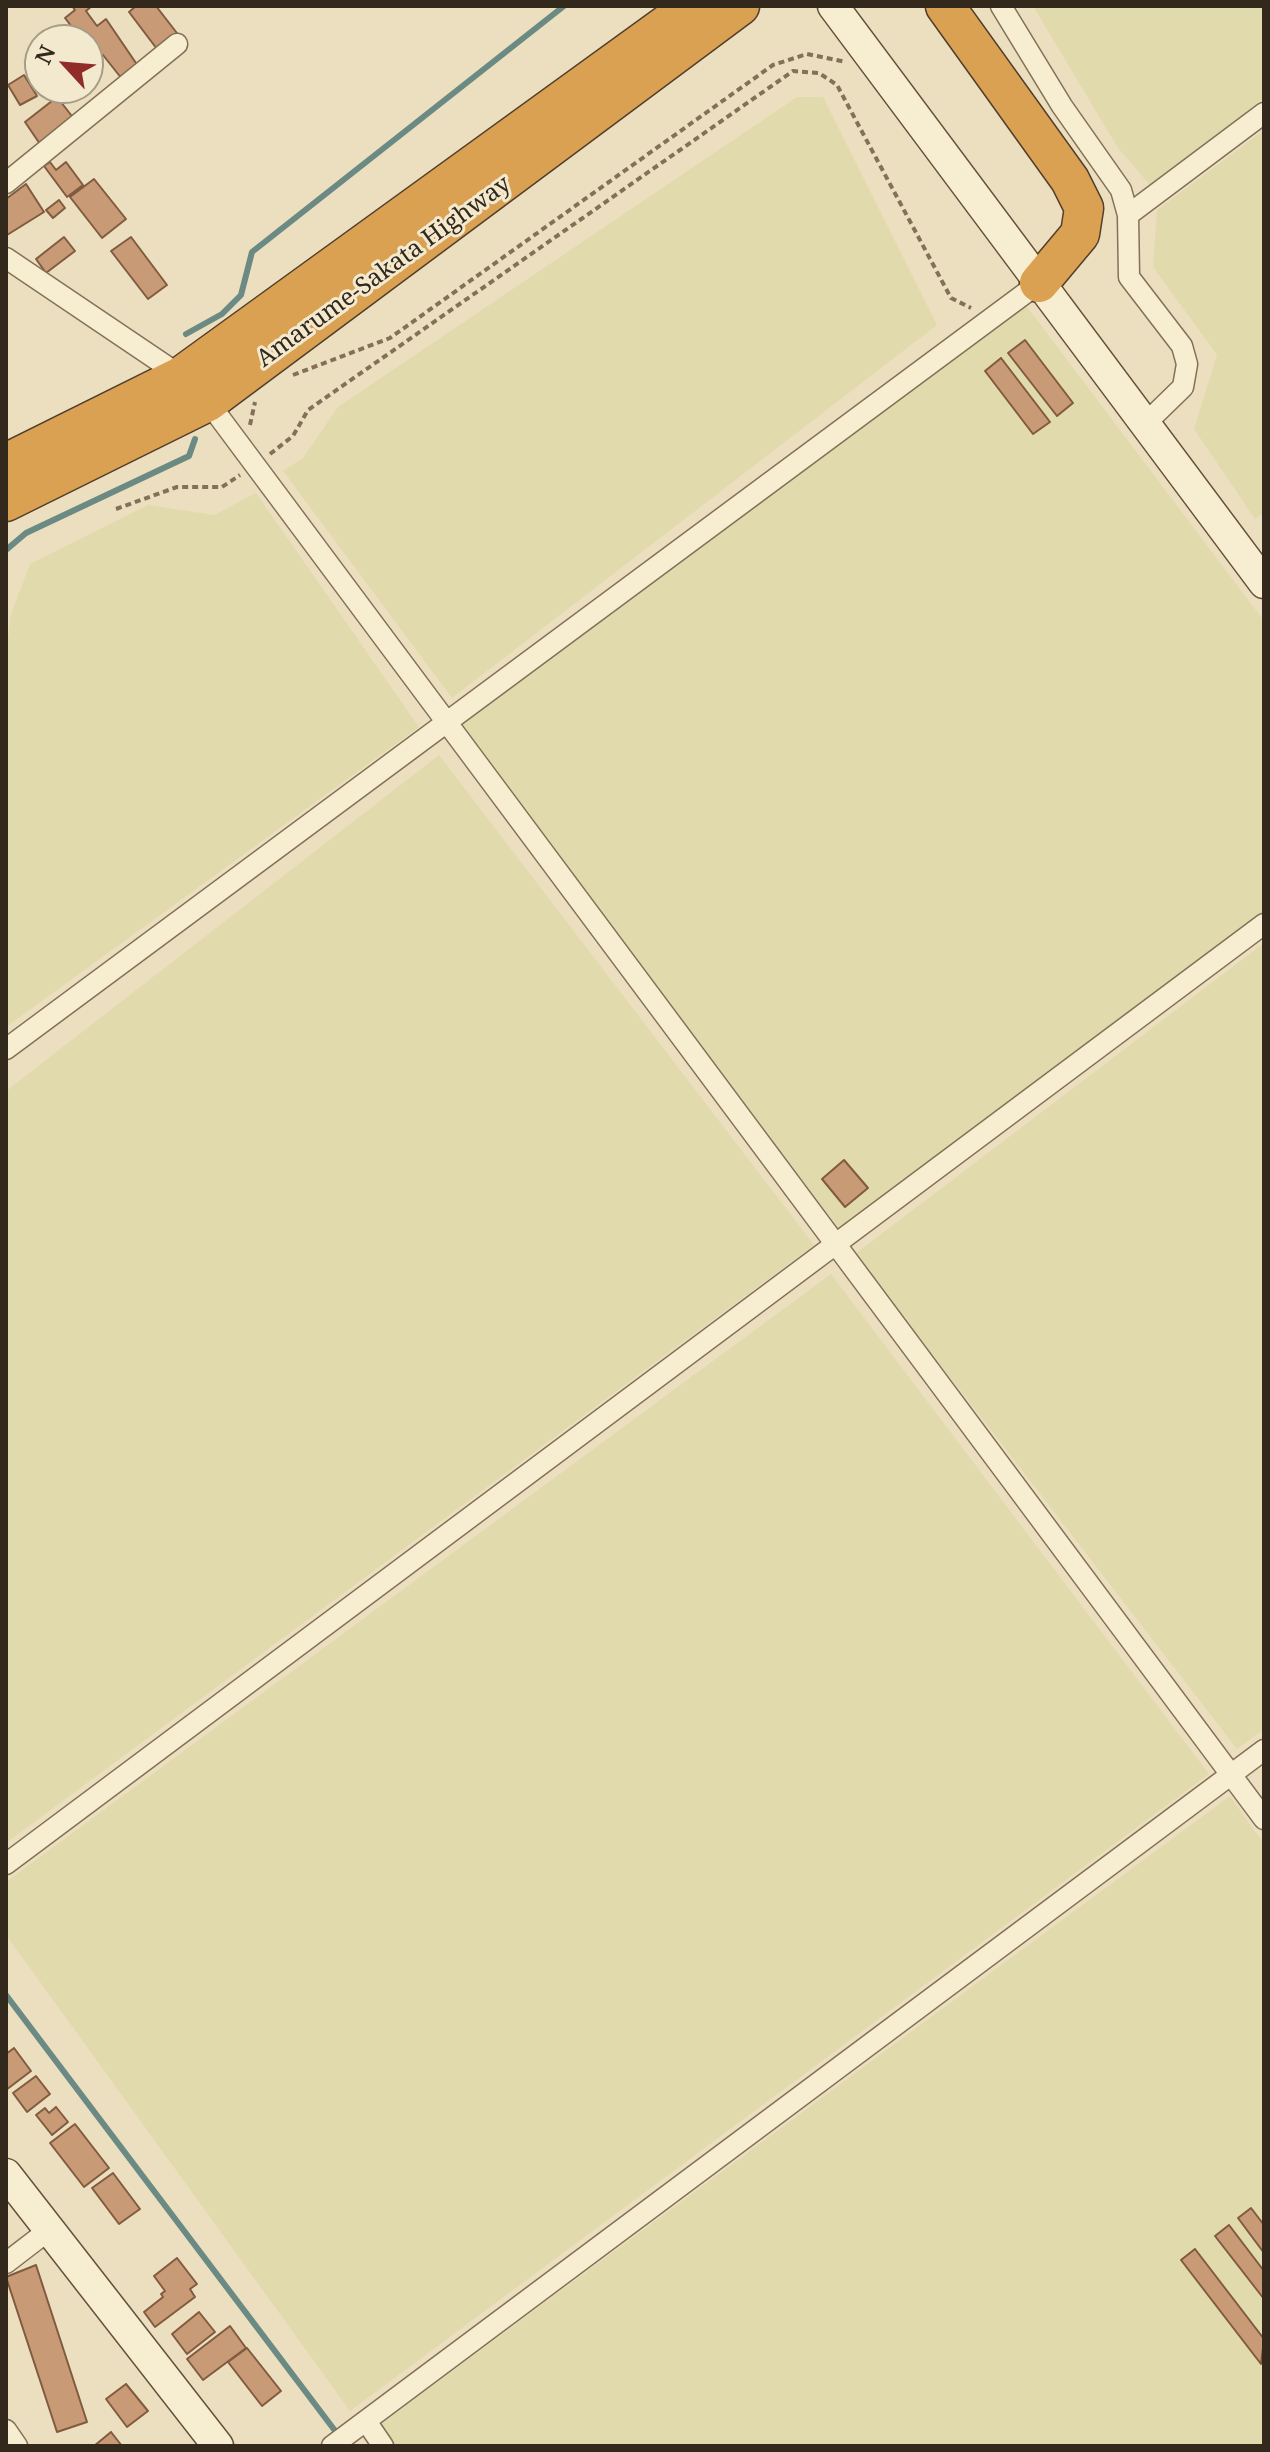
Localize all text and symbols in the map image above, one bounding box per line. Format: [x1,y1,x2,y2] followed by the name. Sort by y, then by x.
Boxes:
[24,24,104,104] north arrow
[27,40,62,69] text: N
[251,170,517,374] street label: Amarume-Sakata Highway

